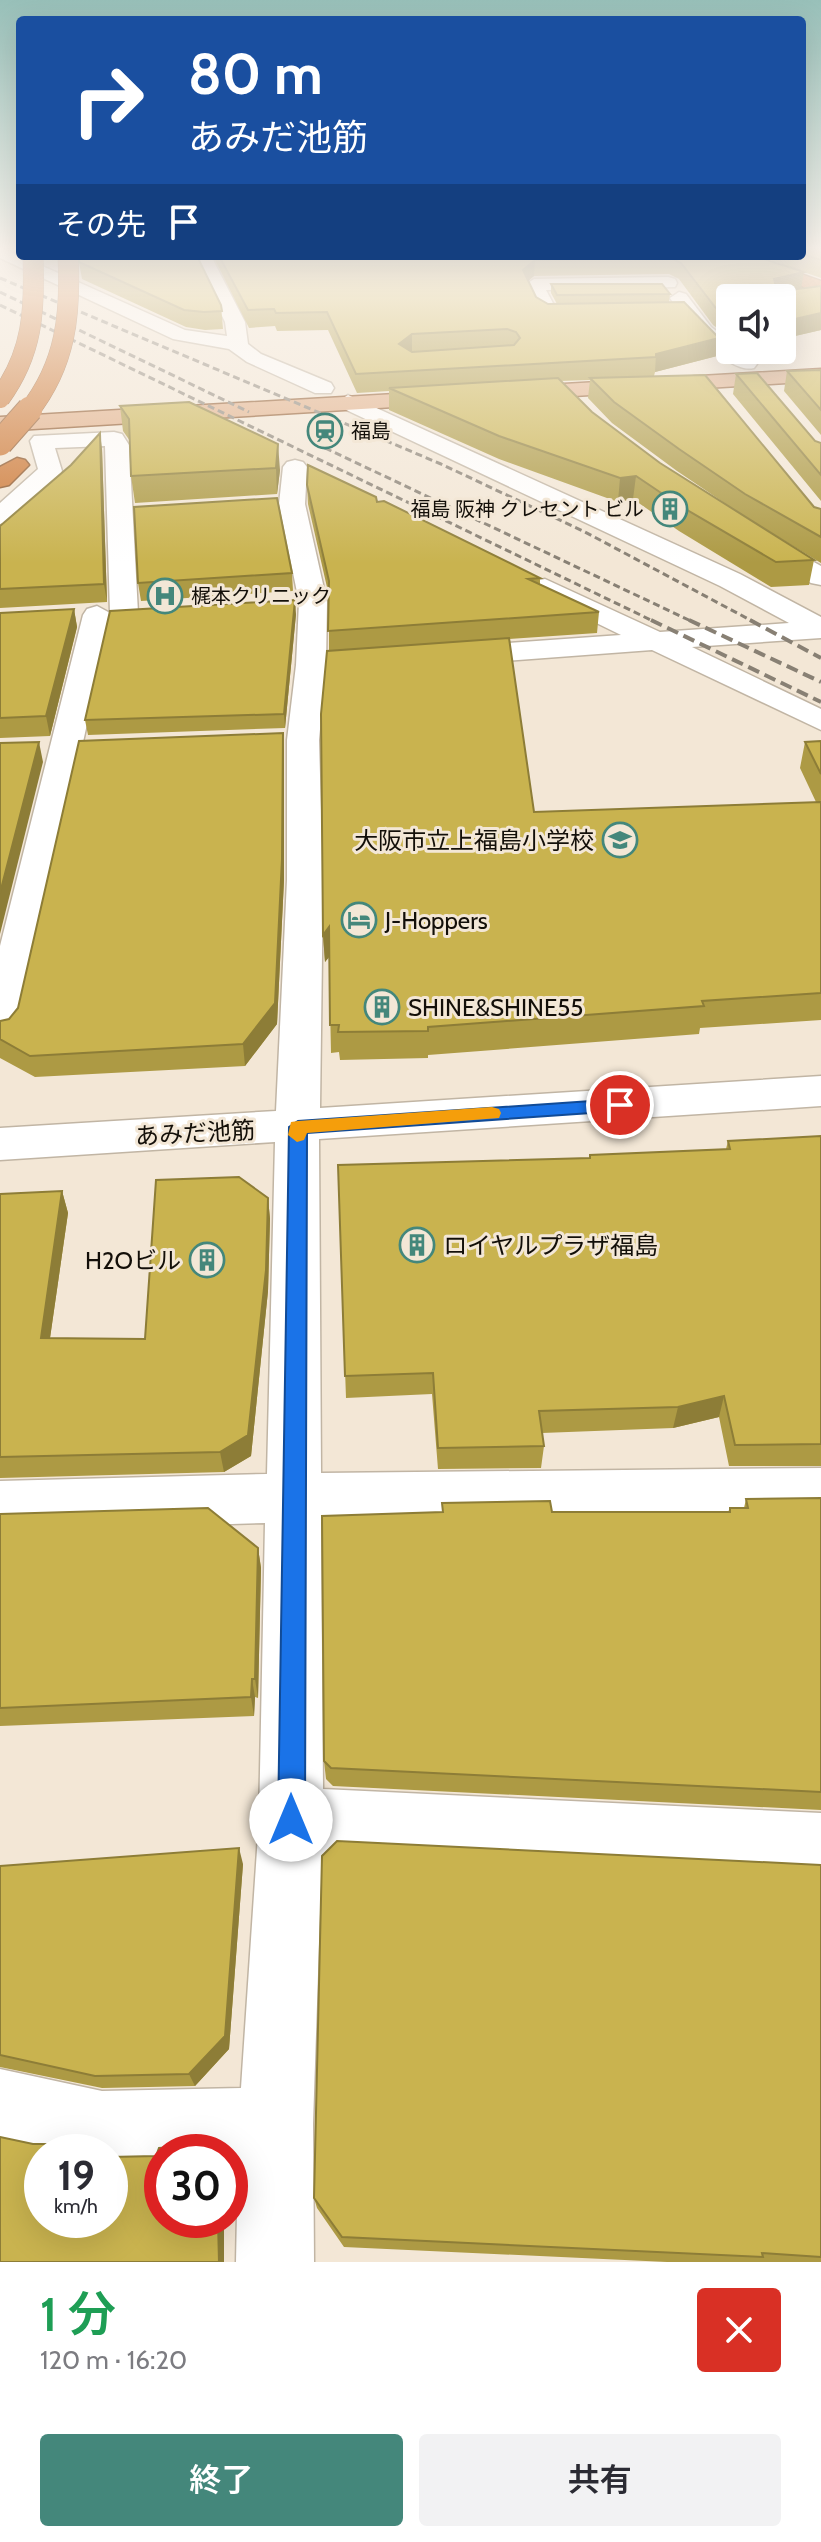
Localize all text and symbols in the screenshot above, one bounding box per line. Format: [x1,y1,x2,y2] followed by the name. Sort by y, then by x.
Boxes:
[188,40,323,108] text: 80 m
[56,48,160,152] icon: right
[188,115,368,159] text: あみだ池筋
[162,200,206,244] icon: arrive
[56,206,146,243] text: その先
[716,284,796,364] map controls
[716,284,796,364] button: sound
[306,412,344,450] station icon: 福島
[351,419,391,443] place label: 福島
[651,490,689,528] building icon: 福島 阪神 クレセント ビル
[411,497,644,521] place label: 福島 阪神 クレセント ビル
[146,577,184,615] hospital icon: 梶本クリニック
[191,584,331,608] place label: 梶本クリニック
[601,821,639,859] school or university icon: 大阪市立上福島小学校
[354,826,594,855] place label: 大阪市立上福島小学校
[340,901,378,939] hotel icon: J-Hoppers
[384,906,488,935] place label: J-Hoppers
[363,988,401,1026] building icon: SHINE&SHINE55
[408,993,583,1022] place label: SHINE&SHINE55
[586,1071,654,1139] pin
[598,1083,642,1127] icon: arrive
[134,1115,256,1151] street label: あみだ池筋
[398,1226,436,1264] building icon: ロイヤルプラザ福島
[443,1231,658,1260] place label: ロイヤルプラザ福島
[188,1241,226,1279] building icon: H2Oビル
[85,1246,181,1275] place label: H2Oビル
[249,1778,333,1862] position arrow
[144,2134,248,2238] speed limit sign: 30
[57,2151,95,2200] text: 19
[54,2194,98,2218] text: km/h
[40,2285,116,2343] text: 1 分
[697,2288,781,2372] button: close
[40,2344,187,2376] text: 120 m · 16:20
[40,2434,403,2526] button: 終了
[419,2434,781,2526] button: 共有

